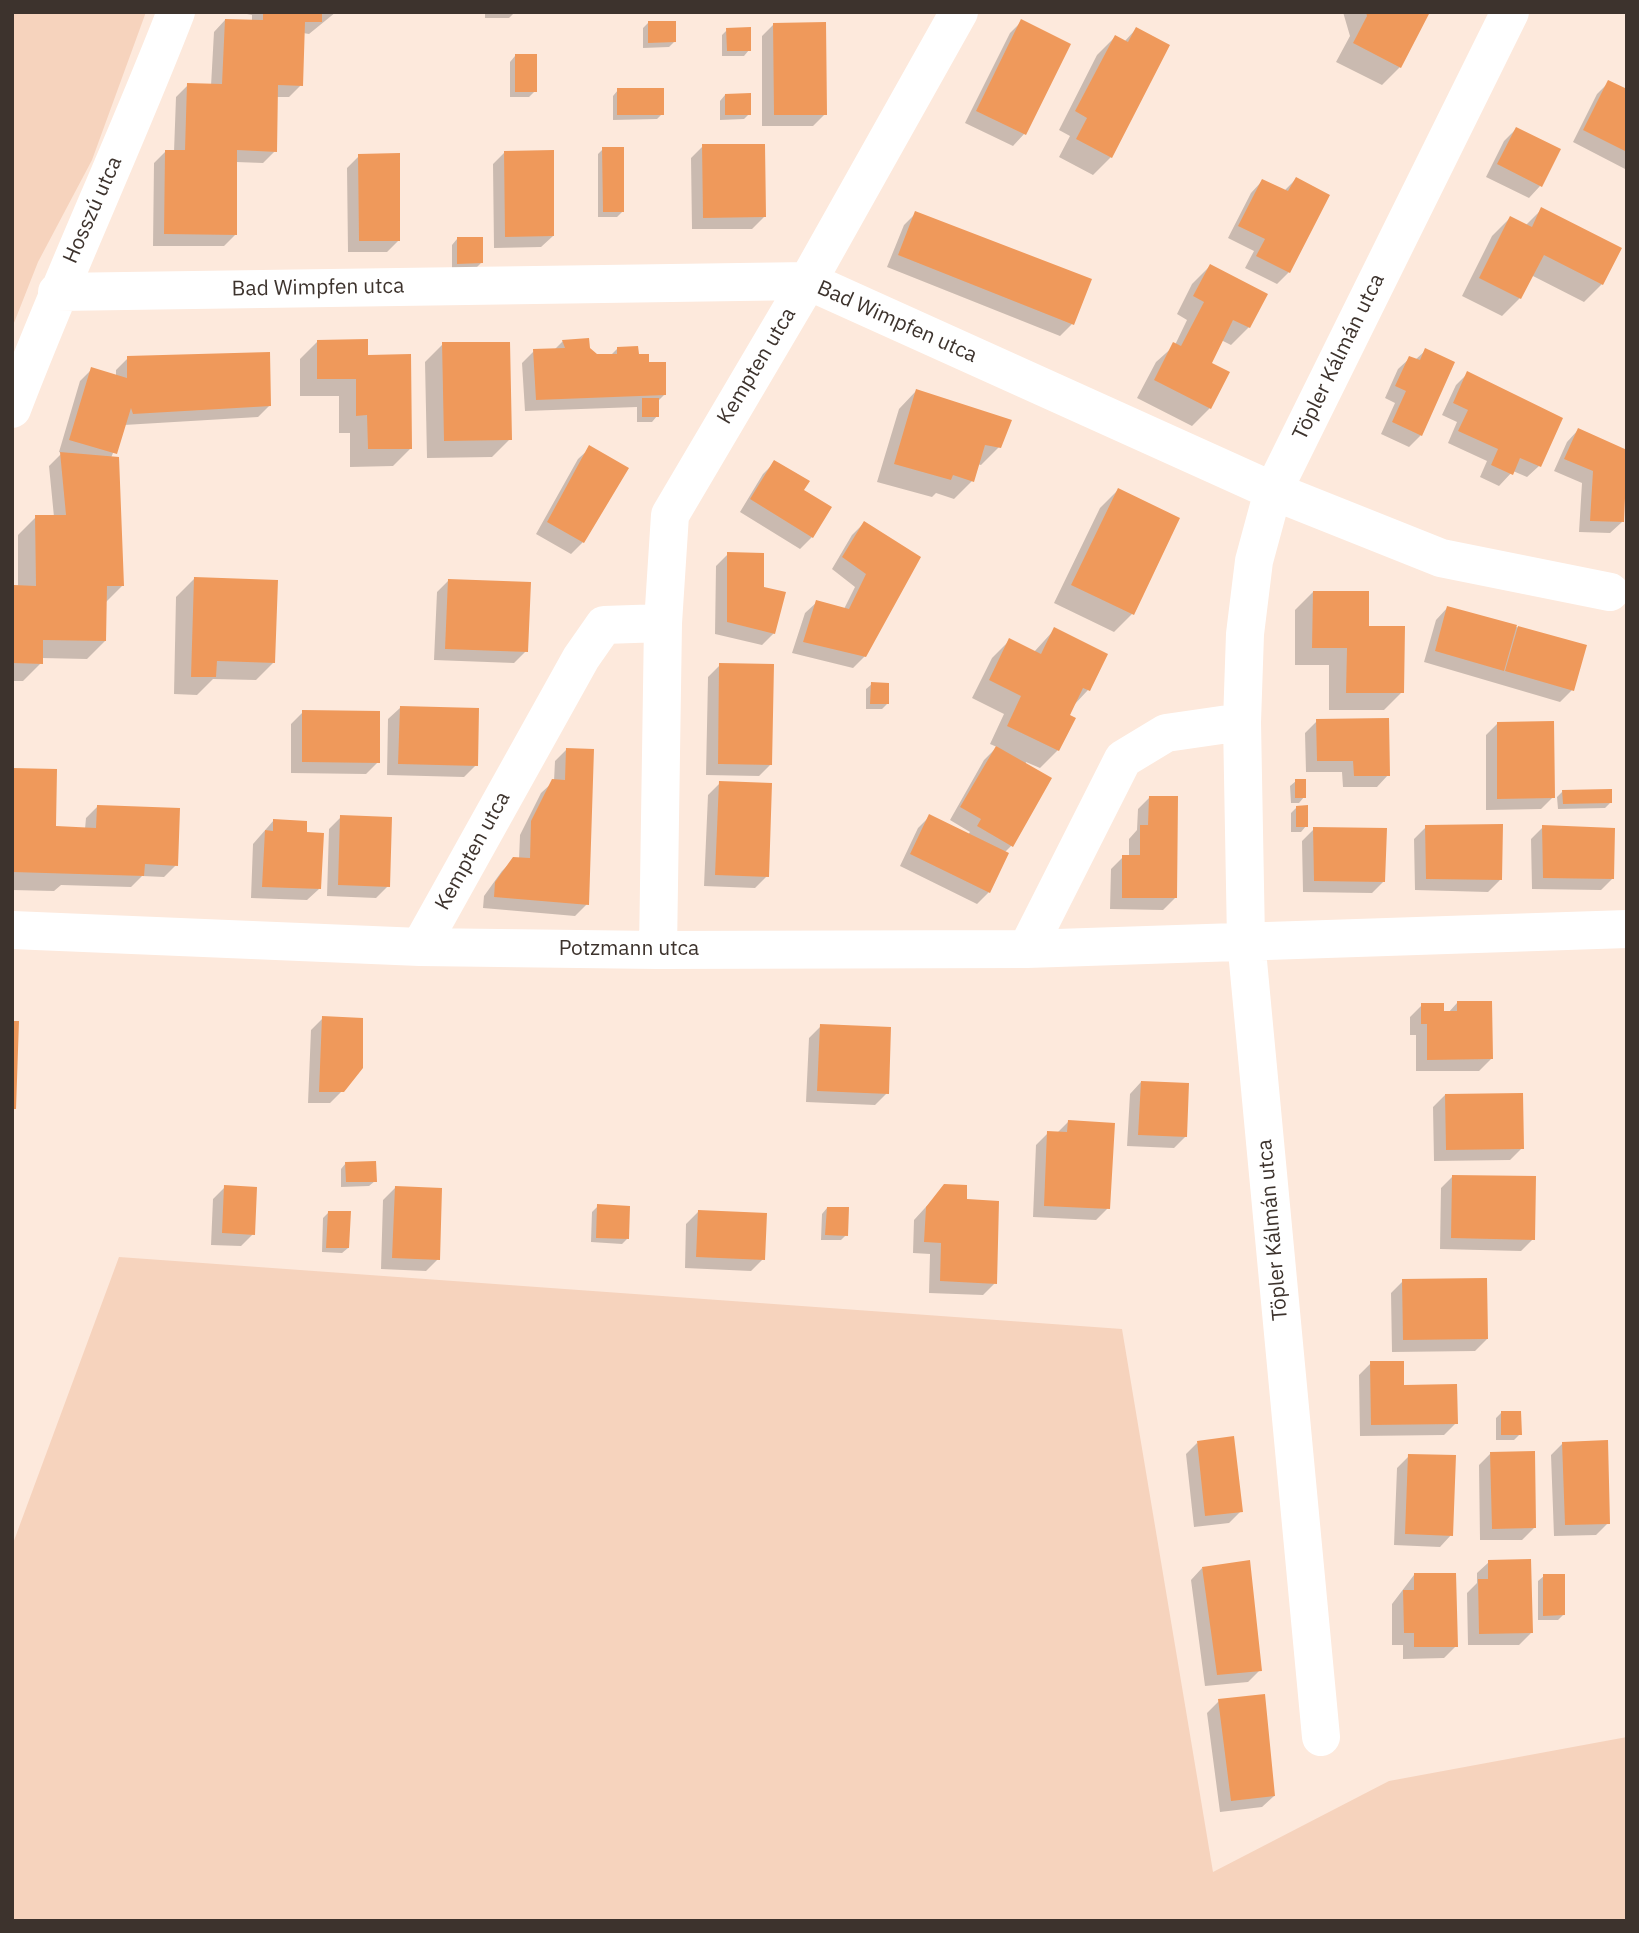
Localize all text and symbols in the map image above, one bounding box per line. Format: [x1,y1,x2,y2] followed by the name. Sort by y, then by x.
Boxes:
[58,153,128,267] street label: Hosszú utca
[1288,270,1390,444] street label: Töpler Kálmán utca
[232,274,404,302] street label: Bad Wimpfen utca
[813,275,981,369] street label: Bad Wimpfen utca
[712,303,802,429] street label: Kempten utca
[430,787,516,915] street label: Kempten utca
[559,936,699,962] street label: Potzmann utca
[1253,1138,1293,1322] street label: Töpler Kálmán utca

